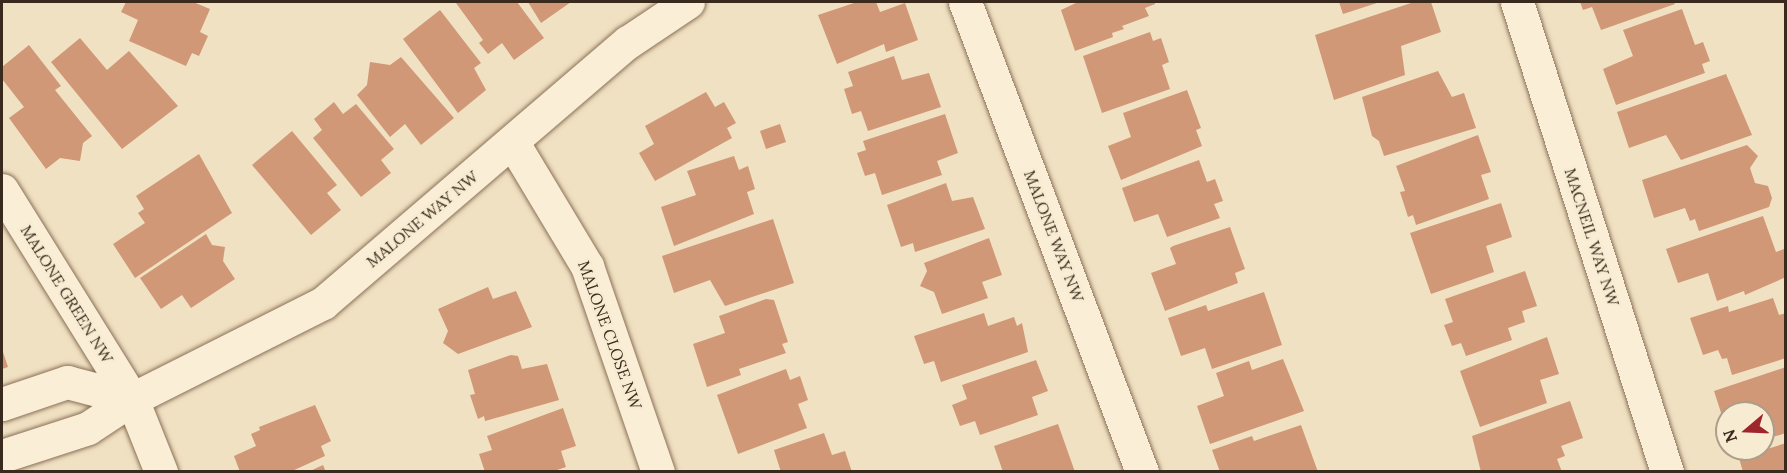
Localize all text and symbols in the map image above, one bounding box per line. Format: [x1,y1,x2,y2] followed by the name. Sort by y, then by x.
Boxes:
[1561,166,1623,308] street label: MACNEIL WAY NW
[362,167,482,271] street label: MALONE WAY NW
[1020,167,1088,305] street label: MALONE WAY NW
[17,221,117,367] street label: MALONE GREEN NW
[574,258,646,412] street label: MALONE CLOSE NW
[1715,401,1775,461] north arrow
[1718,427,1741,445] text: N

